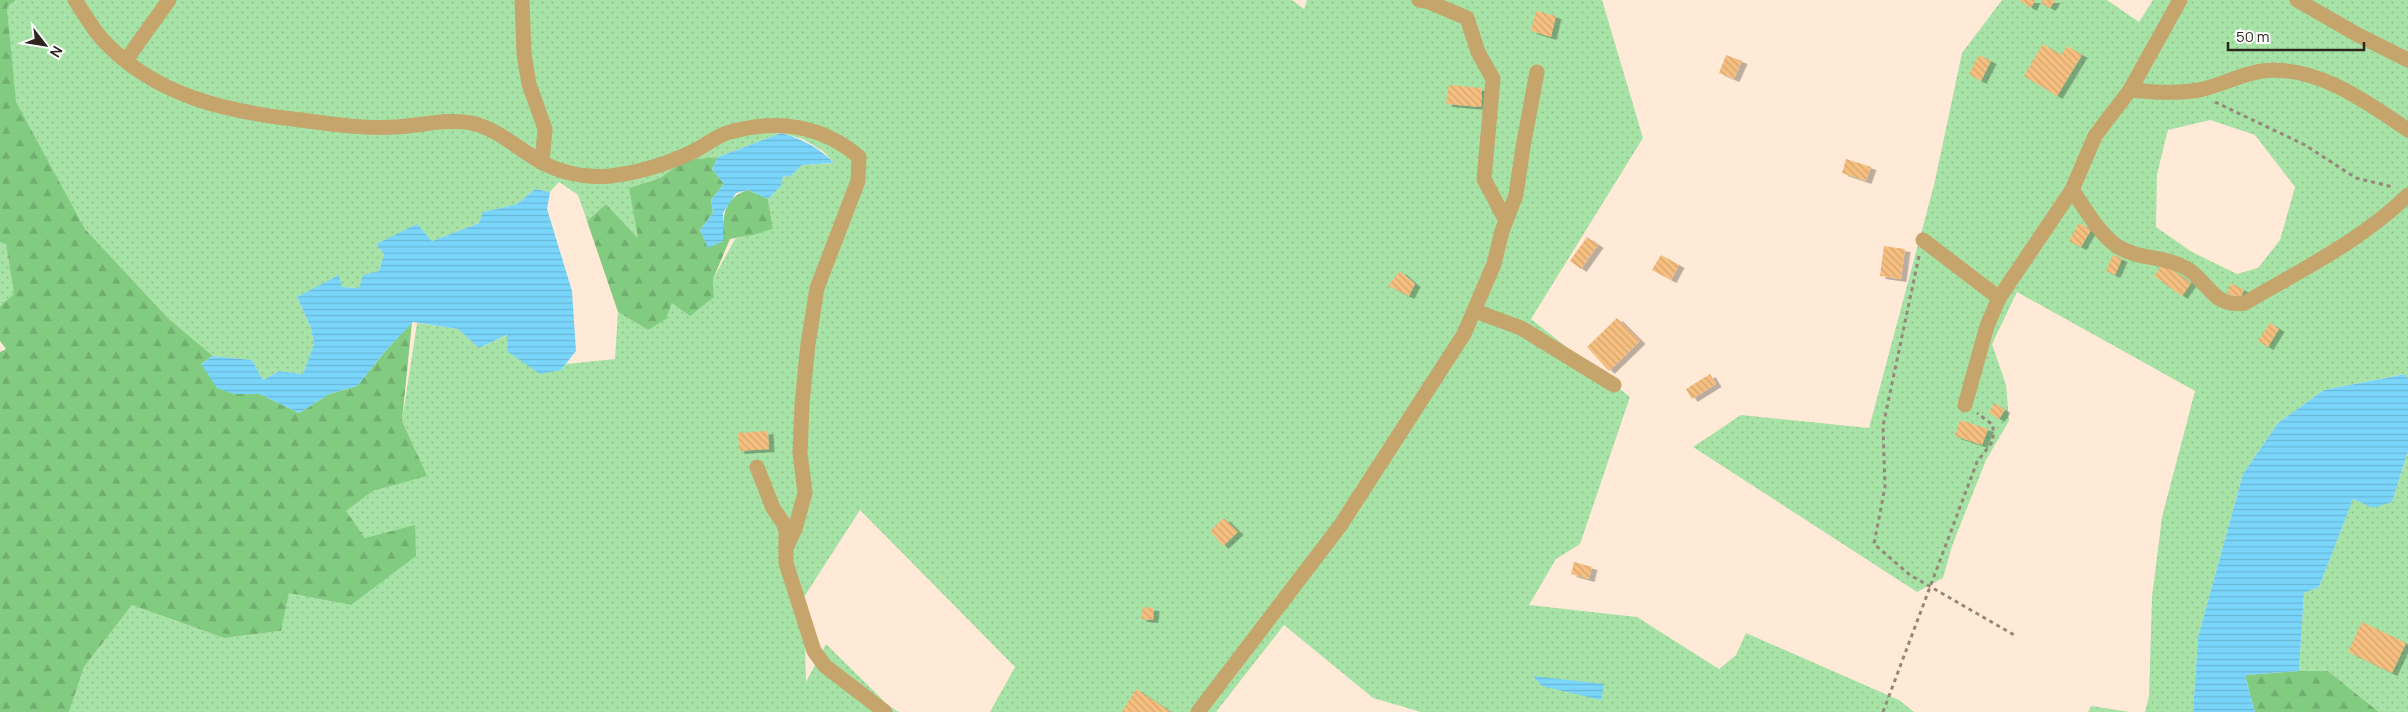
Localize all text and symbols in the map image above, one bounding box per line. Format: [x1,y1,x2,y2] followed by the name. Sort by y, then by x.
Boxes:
[20,20,70,70] north arrow
[2228,20,2364,52] scale bar
[2236,26,2270,47] text: 50 m
[46,43,67,61] text: N

